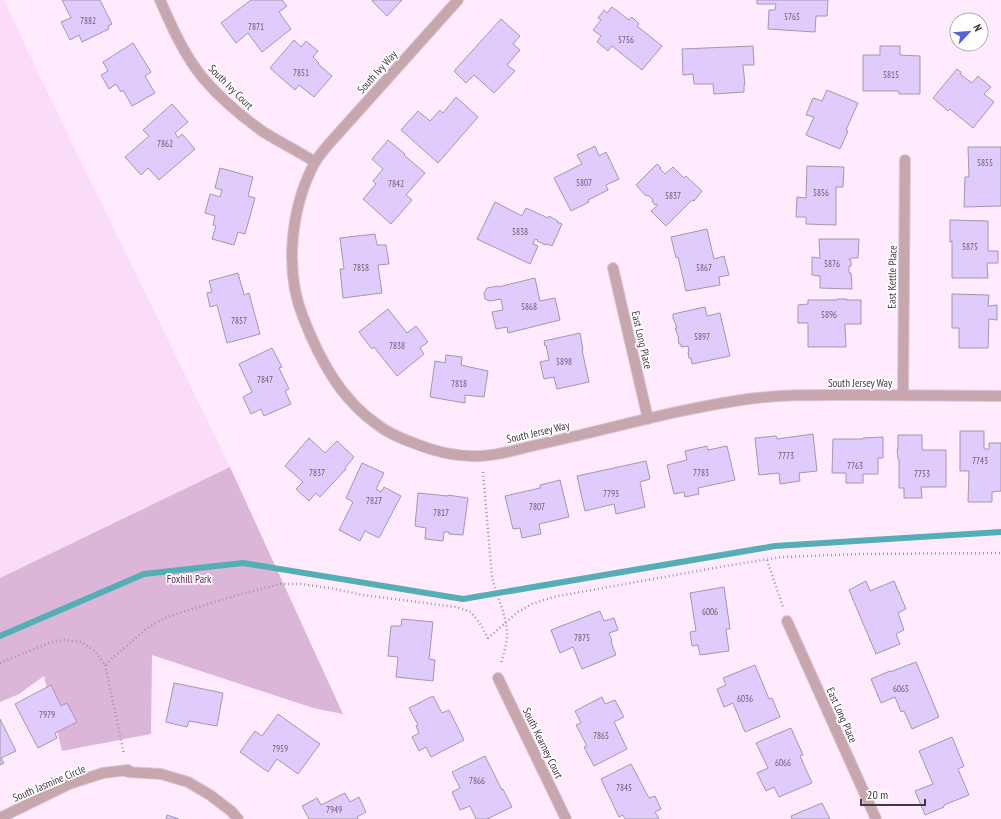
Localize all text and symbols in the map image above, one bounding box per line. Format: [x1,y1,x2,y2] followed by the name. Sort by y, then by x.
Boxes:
[784,11,800,22] house number: 5765
[949,12,989,52] north arrow
[80,15,96,26] house number: 7882
[248,21,264,32] house number: 7871
[970,22,986,33] text: N
[618,34,634,45] house number: 5756
[354,47,400,96] street label: South Ivy Way
[206,62,256,112] street label: South Ivy Court
[293,67,309,78] house number: 7851
[883,69,899,80] house number: 5815
[157,138,173,149] house number: 7862
[977,157,993,168] house number: 5855
[576,177,592,188] house number: 5807
[388,178,404,189] house number: 7842
[813,187,829,198] house number: 5856
[665,190,681,201] house number: 5837
[512,226,528,237] house number: 5838
[962,241,978,252] house number: 5875
[884,245,900,309] street label: East Kettle Place
[824,258,840,269] house number: 5876
[353,262,369,273] house number: 7858
[696,262,712,273] house number: 5867
[521,301,537,312] house number: 5868
[821,309,837,320] house number: 5896
[629,310,656,371] street label: East Long Place
[231,315,247,326] house number: 7857
[694,331,710,342] house number: 5897
[389,340,405,351] house number: 7838
[556,356,572,367] house number: 5898
[257,374,273,385] house number: 7847
[828,376,893,390] street label: South Jersey Way
[451,378,467,389] house number: 7818
[505,418,572,446] street label: South Jersey Way
[778,450,794,461] house number: 7773
[972,455,988,466] house number: 7743
[847,460,863,471] house number: 7763
[309,467,325,478] house number: 7837
[693,467,709,478] house number: 7783
[914,468,930,479] house number: 7753
[603,488,619,499] house number: 7793
[366,495,382,506] house number: 7827
[529,501,545,512] house number: 7807
[433,507,449,518] house number: 7817
[167,572,212,586] park label: Foxhill Park
[702,606,718,617] house number: 6006
[574,632,590,643] house number: 7875
[893,683,909,694] house number: 6065
[824,685,861,745] street label: East Long Place
[737,693,753,704] house number: 6036
[520,705,566,781] street label: South Kearney Court
[39,709,55,720] house number: 7979
[593,730,609,741] house number: 7865
[272,743,288,754] house number: 7959
[775,757,791,768] house number: 6066
[10,761,88,805] street label: South Jasmine Circle
[469,775,485,786] house number: 7866
[861,781,925,807] scale bar
[616,782,632,793] house number: 7845
[867,787,888,802] text: 20 m
[326,804,342,815] house number: 7949

